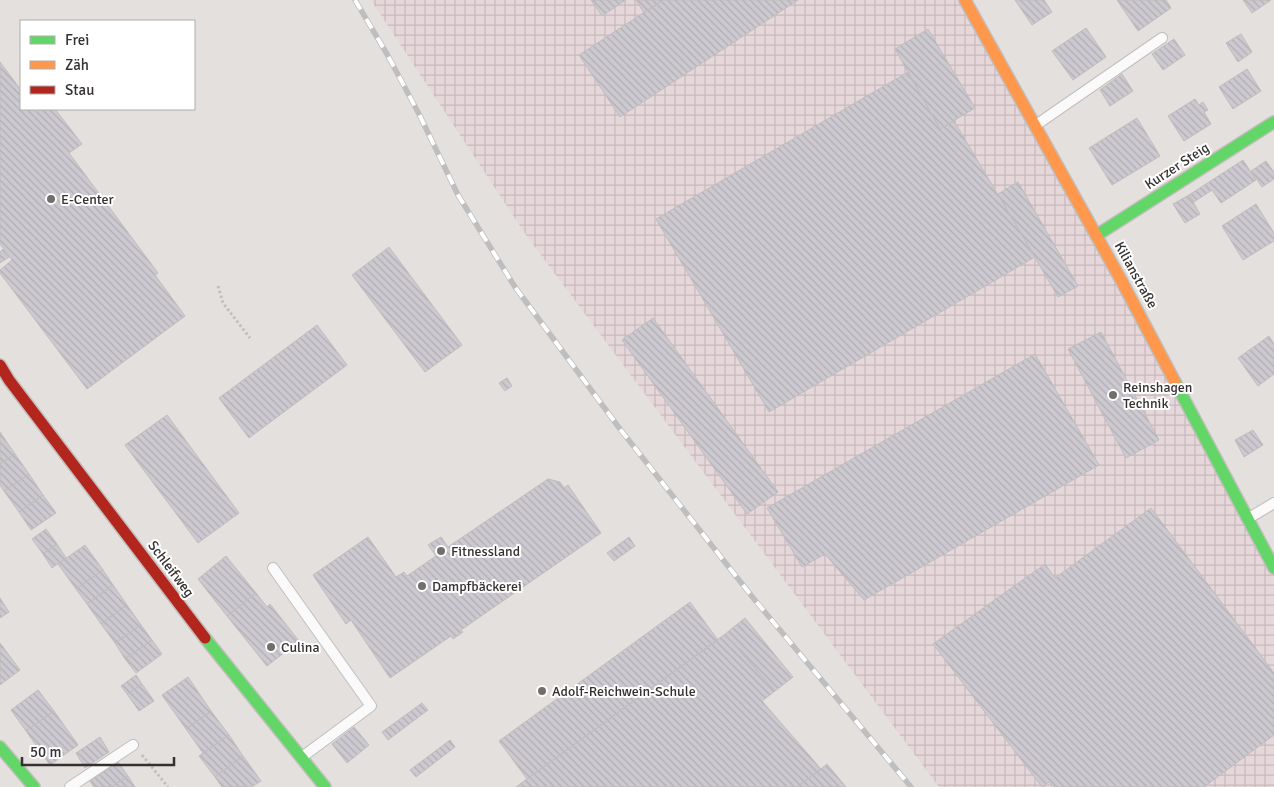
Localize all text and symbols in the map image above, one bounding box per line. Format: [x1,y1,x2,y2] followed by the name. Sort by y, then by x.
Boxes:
[20,20,195,110] legend
[65,31,89,49] text: Frei
[65,56,89,74] text: Zäh
[65,81,94,99] text: Stau
[1142,139,1212,193] street label: Kurzer Steig
[61,191,115,208] place label: E-Center
[45,193,57,205] marker: E-Center
[1111,239,1161,311] street label: Kilianstraße
[1123,379,1193,412] place label: Reinshagen Technik
[1107,389,1119,401] marker: Reinshagen Technik
[144,537,198,601] street label: Schleifweg
[451,543,520,560] place label: Fitnessland
[435,545,447,557] marker: Fitnessland
[432,578,522,595] place label: Dampfbäckerei
[416,580,428,592] marker: Dampfbäckerei
[281,639,320,656] place label: Culina
[265,641,277,653] marker: Culina
[552,683,696,700] place label: Adolf-Reichwein-Schule
[536,685,548,697] marker: Adolf-Reichwein-Schule
[22,734,175,766] scale bar
[30,743,61,761] text: 50 m

